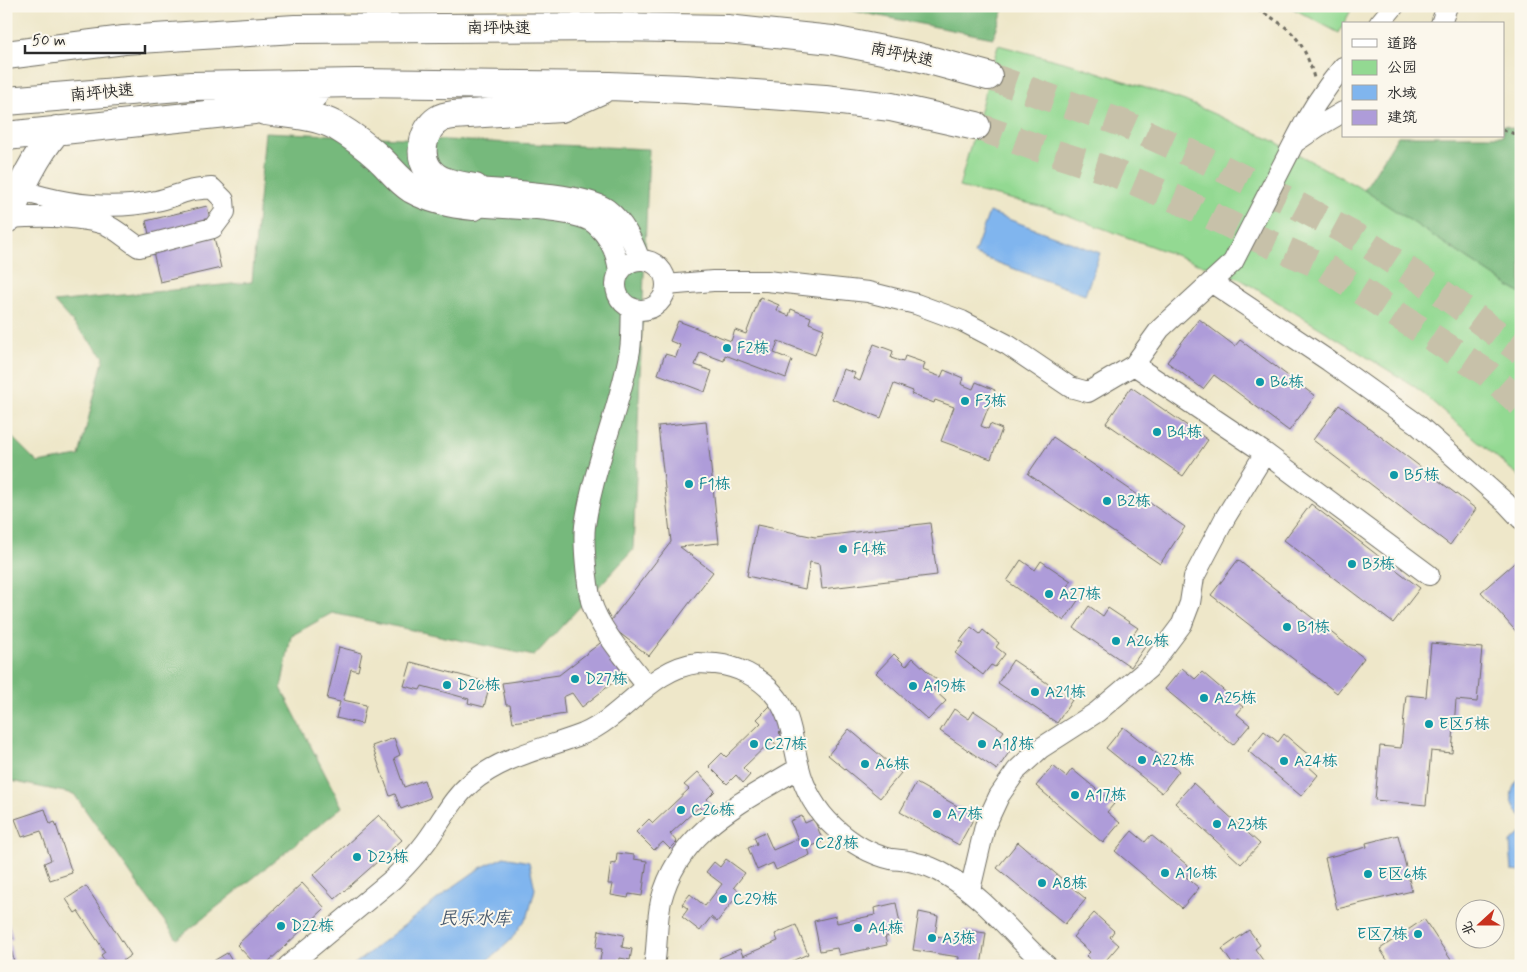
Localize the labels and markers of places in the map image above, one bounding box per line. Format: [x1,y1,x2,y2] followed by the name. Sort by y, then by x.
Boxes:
[737,338,769,359] place label: F2栋
[721,342,733,354] marker: F2栋
[1270,372,1304,393] place label: B6栋
[1254,376,1266,388] marker: B6栋
[975,391,1007,412] place label: F3栋
[959,395,971,407] marker: F3栋
[1167,422,1202,443] place label: B4栋
[1151,426,1163,438] marker: B4栋
[1404,465,1440,486] place label: B5栋
[1388,469,1400,481] marker: B5栋
[699,474,731,495] place label: F1栋
[683,478,695,490] marker: F1栋
[1117,491,1151,512] place label: B2栋
[1101,495,1113,507] marker: B2栋
[853,539,887,560] place label: F4栋
[837,543,849,555] marker: F4栋
[1362,554,1395,575] place label: B3栋
[1346,558,1358,570] marker: B3栋
[1059,584,1101,605] place label: A27栋
[1043,588,1055,600] marker: A27栋
[1297,617,1330,638] place label: B1栋
[1281,621,1293,633] marker: B1栋
[1126,631,1169,652] place label: A26栋
[1110,635,1122,647] marker: A26栋
[585,669,628,690] place label: D27栋
[569,673,581,685] marker: D27栋
[457,675,501,696] place label: D26栋
[923,676,966,697] place label: A19栋
[441,679,453,691] marker: D26栋
[907,680,919,692] marker: A19栋
[1045,682,1086,703] place label: A21栋
[1029,686,1041,698] marker: A21栋
[1214,688,1257,709] place label: A25栋
[1198,692,1210,704] marker: A25栋
[1439,714,1490,735] place label: E区5栋
[1423,718,1435,730] marker: E区5栋
[764,734,807,755] place label: C27栋
[992,734,1034,755] place label: A18栋
[748,738,760,750] marker: C27栋
[976,738,988,750] marker: A18栋
[1152,750,1195,771] place label: A22栋
[1294,751,1338,772] place label: A24栋
[875,754,910,775] place label: A6栋
[1136,754,1148,766] marker: A22栋
[1278,755,1290,767] marker: A24栋
[859,758,871,770] marker: A6栋
[1085,785,1127,806] place label: A17栋
[1069,789,1081,801] marker: A17栋
[691,800,735,821] place label: C26栋
[675,804,687,816] marker: C26栋
[947,804,983,825] place label: A7栋
[931,808,943,820] marker: A7栋
[1227,814,1268,835] place label: A23栋
[1211,818,1223,830] marker: A23栋
[815,833,859,854] place label: C28栋
[799,837,811,849] marker: C28栋
[367,847,409,868] place label: D23栋
[351,851,363,863] marker: D23栋
[1175,863,1217,884] place label: A16栋
[1378,864,1428,885] place label: E区6栋
[1159,867,1171,879] marker: A16栋
[1362,868,1374,880] marker: E区6栋
[1052,873,1088,894] place label: A8栋
[1036,877,1048,889] marker: A8栋
[733,889,778,910] place label: C29栋
[717,893,729,905] marker: C29栋
[291,916,334,937] place label: D22栋
[868,918,904,939] place label: A4栋
[275,920,287,932] marker: D22栋
[852,922,864,934] marker: A4栋
[1357,924,1408,945] place label: E区7栋
[942,928,976,949] place label: A3栋
[1412,928,1424,940] marker: E区7栋
[926,932,938,944] marker: A3栋

